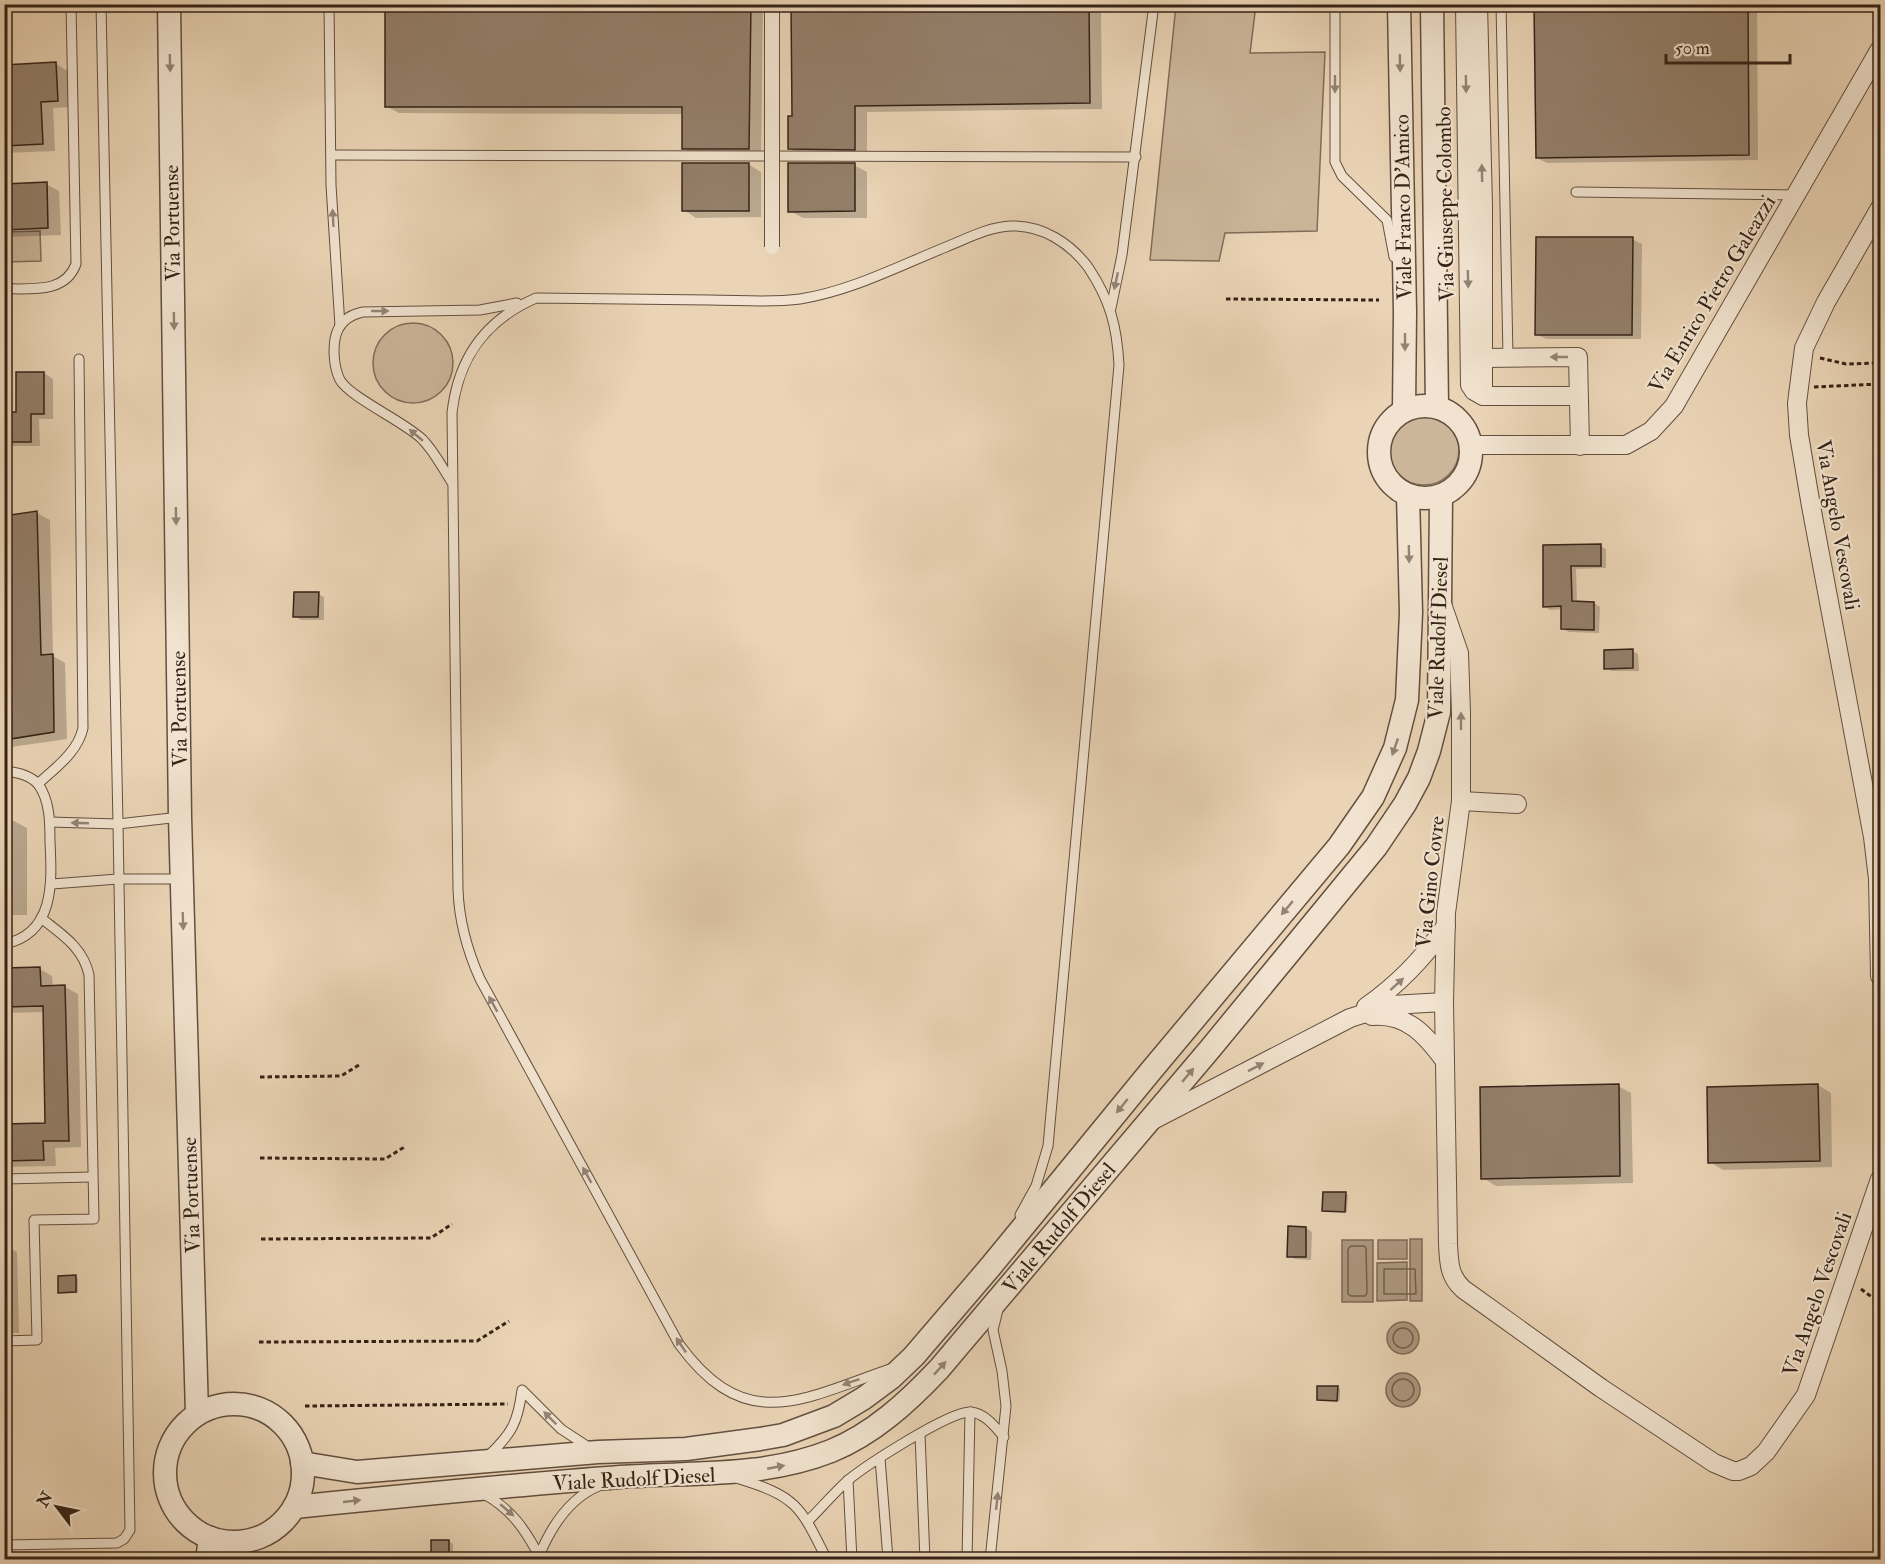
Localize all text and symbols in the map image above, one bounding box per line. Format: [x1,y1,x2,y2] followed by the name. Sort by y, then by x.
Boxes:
[1666,27,1790,65] scale bar
[1675,37,1710,60] text: 50 m
[165,53,175,72] one-way arrow
[1396,53,1405,72] one-way arrow
[1330,74,1340,93] one-way arrow
[1461,74,1471,93] one-way arrow
[1430,106,1461,302] street label: Via Giuseppe Colombo
[1388,114,1419,300] street label: Viale Franco D'Amico
[158,164,187,281] street label: Via Portuense
[1477,164,1487,183] one-way arrow
[1643,190,1782,398] street label: Via Enrico Pietro Galeazzi
[328,209,337,228] one-way arrow
[1463,269,1473,288] one-way arrow
[1111,272,1121,291] one-way arrow
[371,306,390,316] one-way arrow
[169,311,178,330] one-way arrow
[1400,332,1410,351] one-way arrow
[1549,352,1568,362] one-way arrow
[408,428,424,441] one-way arrow
[1809,438,1866,613] street label: Via Angelo Vescovali
[171,506,181,525] one-way arrow
[1404,544,1414,563] one-way arrow
[1422,556,1455,720] street label: Viale Rudolf Diesel
[165,650,194,767] street label: Via Portuense
[1456,712,1466,731] one-way arrow
[1390,738,1399,756] one-way arrow
[1410,814,1451,950] street label: Via Gino Covre
[70,818,89,827] one-way arrow
[1281,900,1294,916] one-way arrow
[178,911,188,930] one-way arrow
[1390,977,1405,991] one-way arrow
[488,995,498,1012] one-way arrow
[1248,1062,1265,1071] one-way arrow
[1181,1068,1194,1083] one-way arrow
[1116,1098,1129,1114] one-way arrow
[176,1136,207,1254] street label: Via Portuense
[997,1157,1122,1299] street label: Viale Rudolf Diesel
[582,1166,592,1183] one-way arrow
[1777,1208,1858,1380] street label: Via Angelo Vescovali
[675,1338,687,1354] one-way arrow
[933,1360,947,1375] one-way arrow
[842,1377,860,1387] one-way arrow
[544,1412,558,1426] one-way arrow
[552,1462,717,1497] street label: Viale Rudolf Diesel
[767,1462,786,1471] one-way arrow
[27,1477,87,1537] north arrow
[32,1488,58,1512] text: N
[992,1492,1002,1511] one-way arrow
[343,1496,362,1506] one-way arrow
[499,1504,515,1517] one-way arrow

